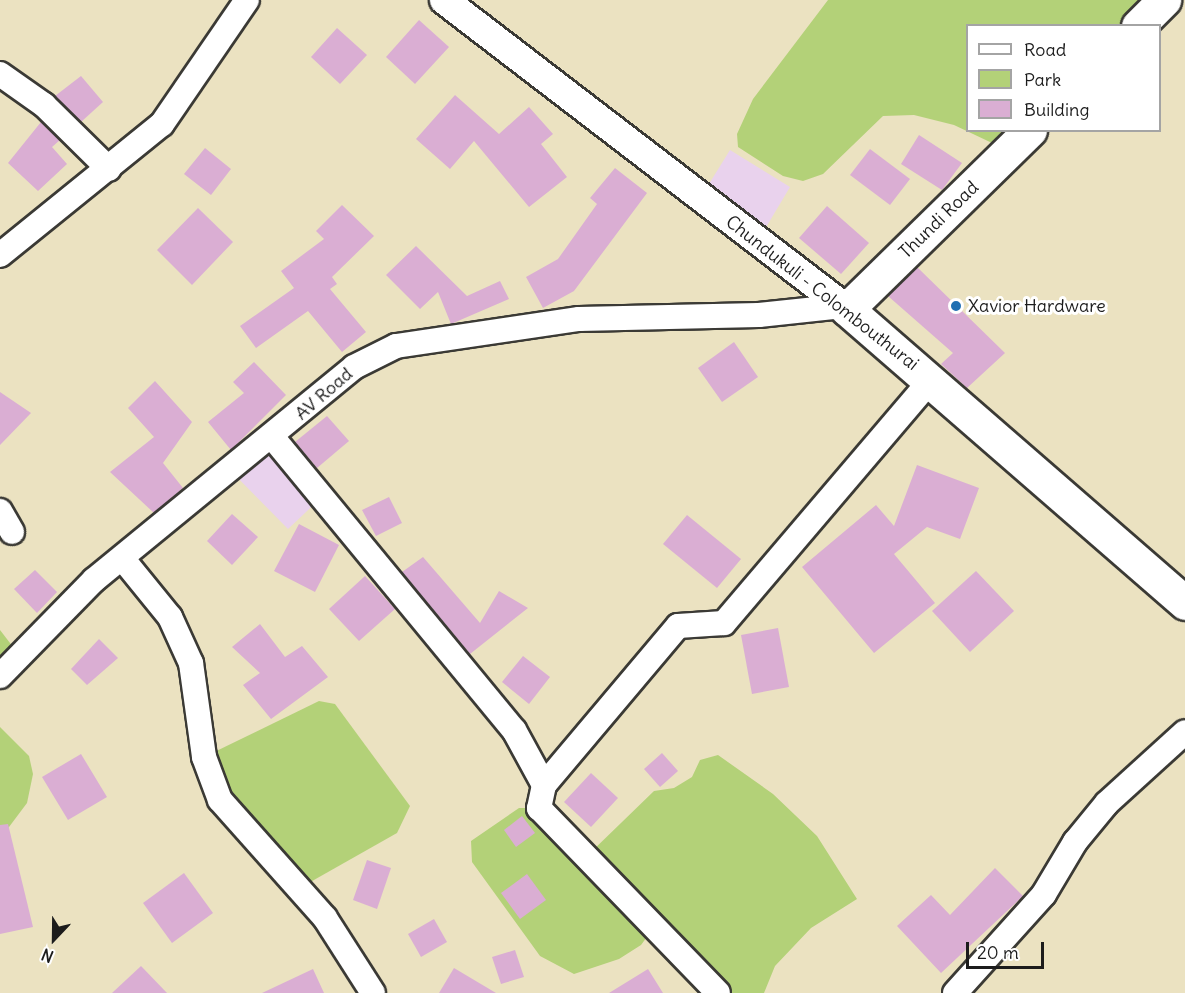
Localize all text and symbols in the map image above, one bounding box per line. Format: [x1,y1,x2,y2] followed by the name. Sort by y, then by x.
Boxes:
[966,24,1161,132] legend
[1024,38,1066,61] text: Road
[1024,68,1061,91] text: Park
[1024,98,1089,121] text: Building
[895,177,983,263] street label: Thundi Road
[721,211,923,375] street label: Chundukuli - Colombouthurai
[968,295,1106,317] place label: Xavior Hardware
[949,299,963,313] marker: Xavior Hardware
[291,363,357,425] street label: AV Road
[24,909,84,969] north arrow
[969,930,1047,968] scale bar
[977,941,1019,964] text: 20 m
[38,944,56,967] text: N

